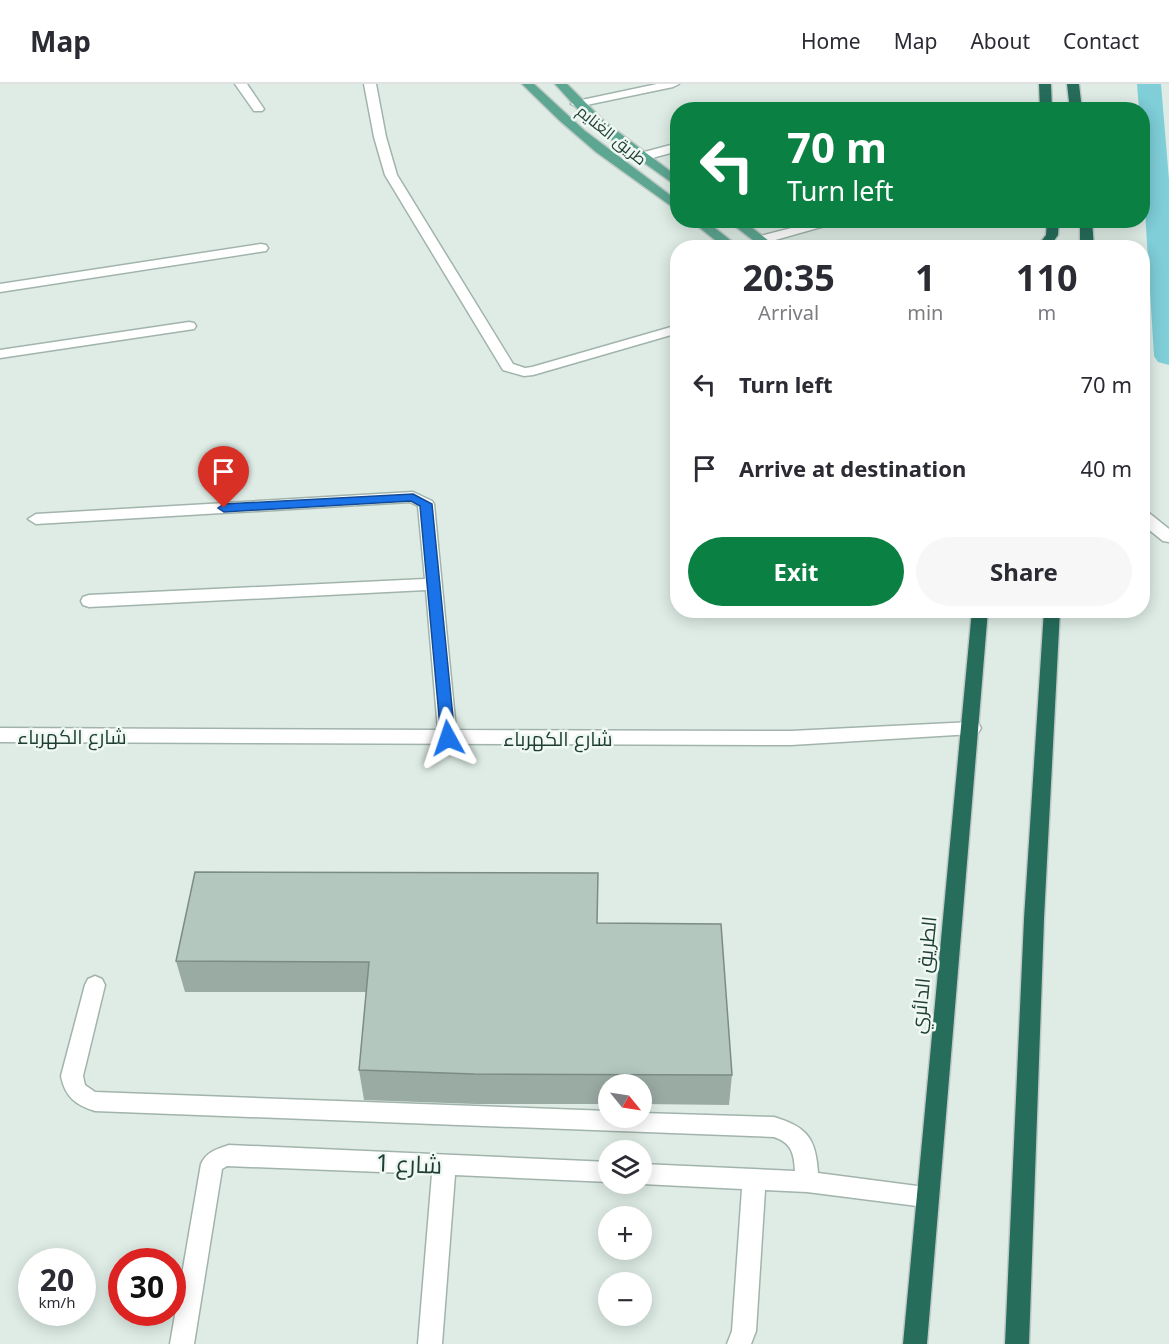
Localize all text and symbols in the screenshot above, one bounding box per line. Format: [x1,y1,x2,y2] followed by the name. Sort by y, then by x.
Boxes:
[30,22,91,60] text: Map
[801,27,861,55] text: Home
[894,27,937,55] text: Map
[970,27,1030,55] text: About
[1063,27,1139,55] text: Contact
[572,100,652,171] street label: طريق الغنايم
[787,118,887,175] text: 70 m
[688,126,766,204] icon: left
[787,172,893,209] text: Turn left
[742,253,835,302] text: 20:35
[915,253,936,302] text: 1
[1016,253,1078,302] text: 110
[758,299,819,326] text: Arrival
[907,299,943,326] text: min
[1037,299,1056,326] text: m
[688,368,721,401] icon: left
[739,369,833,399] text: Turn left
[1081,369,1132,399] text: 70 m
[198,446,249,508] pin
[688,452,721,485] icon: arrive
[739,453,966,483] text: Arrive at destination
[1081,453,1132,483] text: 40 m
[207,455,240,488] icon: arrive
[688,537,904,606] button: Exit
[916,537,1132,606] button: Share
[416,706,480,770] position arrow
[17,723,127,751] street label: شارع الكهرباء
[503,725,613,753] street label: شارع الكهرباء
[903,915,946,1035] street label: الطريق الدائري
[598,1074,652,1128] north arrow
[598,1074,652,1326] map controls
[598,1140,652,1194] button: layers
[375,1145,443,1182] street label: شارع 1
[598,1206,652,1260] button: +
[108,1248,186,1326] speed limit sign: 30
[40,1259,74,1300] text: 20
[598,1272,652,1326] button: −
[39,1292,75,1312] text: km/h

